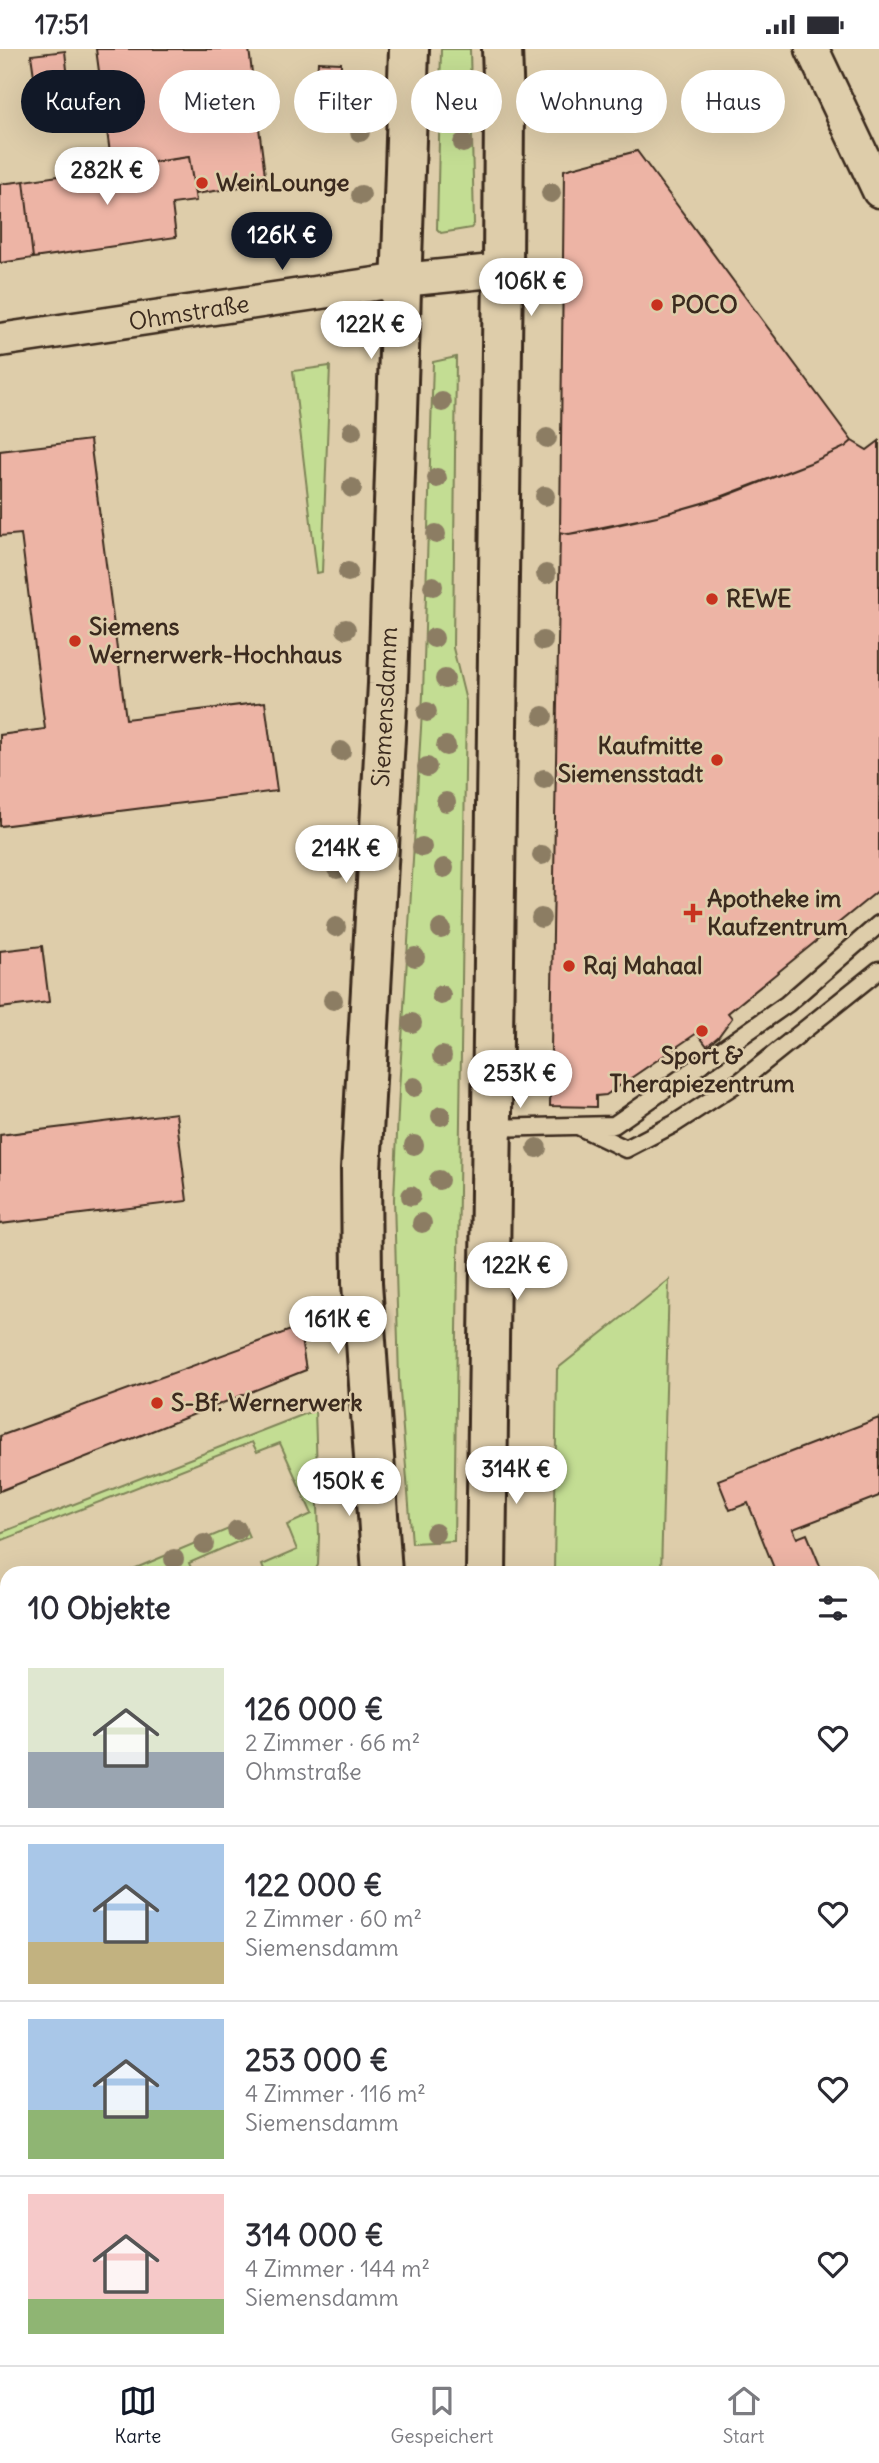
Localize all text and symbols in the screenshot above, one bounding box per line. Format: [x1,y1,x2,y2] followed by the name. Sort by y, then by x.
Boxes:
[35,8,89,41] text: 17:51
[21,70,145,133] chip: Kaufen
[159,70,280,133] chip: Mieten
[294,70,397,133] chip: Filter
[411,70,502,133] chip: Neu
[516,70,667,133] chip: Wohnung
[681,70,785,133] chip: Haus
[50,148,164,207] pin: 282K €
[71,155,143,184] text: 282K €
[216,167,350,197] place label: WeinLounge
[194,175,210,191] marker: WeinLounge
[225,213,339,272] pin: 126K €
[247,220,317,249] text: 126K €
[474,259,588,318] pin: 106K €
[495,266,567,295] text: 106K €
[126,288,251,336] street label: Ohmstraße
[671,289,738,319] place label: POCO
[649,297,665,313] marker: POCO
[314,301,428,361] pin: 122K €
[337,309,405,338] text: 122K €
[726,583,791,613] place label: REWE
[704,591,720,607] marker: REWE
[89,611,342,669] place label: Siemens Wernerwerk-Hochhaus
[365,626,403,788] street label: Siemensdamm
[67,633,83,649] marker: Siemens Wernerwerk-Hochhaus
[558,730,704,788] place label: Kaufmitte Siemensstadt
[709,752,725,768] marker: Kaufmitte Siemensstadt
[289,825,403,885] pin: 214K €
[311,833,381,862] text: 214K €
[707,883,848,941] place label: Apotheke im Kaufzentrum
[685,905,701,921] marker: Apotheke im Kaufzentrum
[583,950,702,980] place label: Raj Mahaal
[561,958,577,974] marker: Raj Mahaal
[694,1023,710,1039] marker: Sport & Therapiezentrum
[609,1040,795,1098] place label: Sport & Therapiezentrum
[463,1051,577,1110] pin: 253K €
[483,1058,557,1087] text: 253K €
[460,1243,574,1302] pin: 122K €
[483,1250,551,1279] text: 122K €
[281,1297,395,1356] pin: 161K €
[305,1304,371,1333] text: 161K €
[171,1387,362,1417] place label: S-Bf. Wernerwerk
[149,1395,165,1411] marker: S-Bf. Wernerwerk
[459,1447,573,1506] pin: 314K €
[481,1454,551,1483] text: 314K €
[292,1459,406,1518] pin: 150K €
[313,1466,385,1495] text: 150K €
[28,1589,171,1627] text: 10 Objekte
[814,1589,852,1627] icon: filters
[245,1690,383,1728] text: 126 000 €
[84,1696,168,1780] icon: home
[814,1719,852,1757] icon: heart
[245,1728,420,1757] text: 2 Zimmer · 66 m²
[245,1757,362,1786] text: Ohmstraße
[245,1866,383,1904] text: 122 000 €
[84,1872,168,1956] icon: home
[814,1895,852,1933] icon: heart
[245,1904,422,1933] text: 2 Zimmer · 60 m²
[245,1933,399,1962] text: Siemensdamm
[245,2041,389,2079] text: 253 000 €
[84,2047,168,2131] icon: home
[814,2070,852,2108] icon: heart
[245,2079,426,2108] text: 4 Zimmer · 116 m²
[245,2108,399,2137] text: Siemensdamm
[245,2216,384,2254] text: 314 000 €
[84,2222,168,2306] icon: home
[814,2245,852,2283] icon: heart
[245,2254,430,2283] text: 4 Zimmer · 144 m²
[245,2283,399,2312] text: Siemensdamm
[115,2382,161,2448] tab: Karte
[391,2382,493,2448] tab: Gespeichert
[723,2382,764,2448] tab: Start

